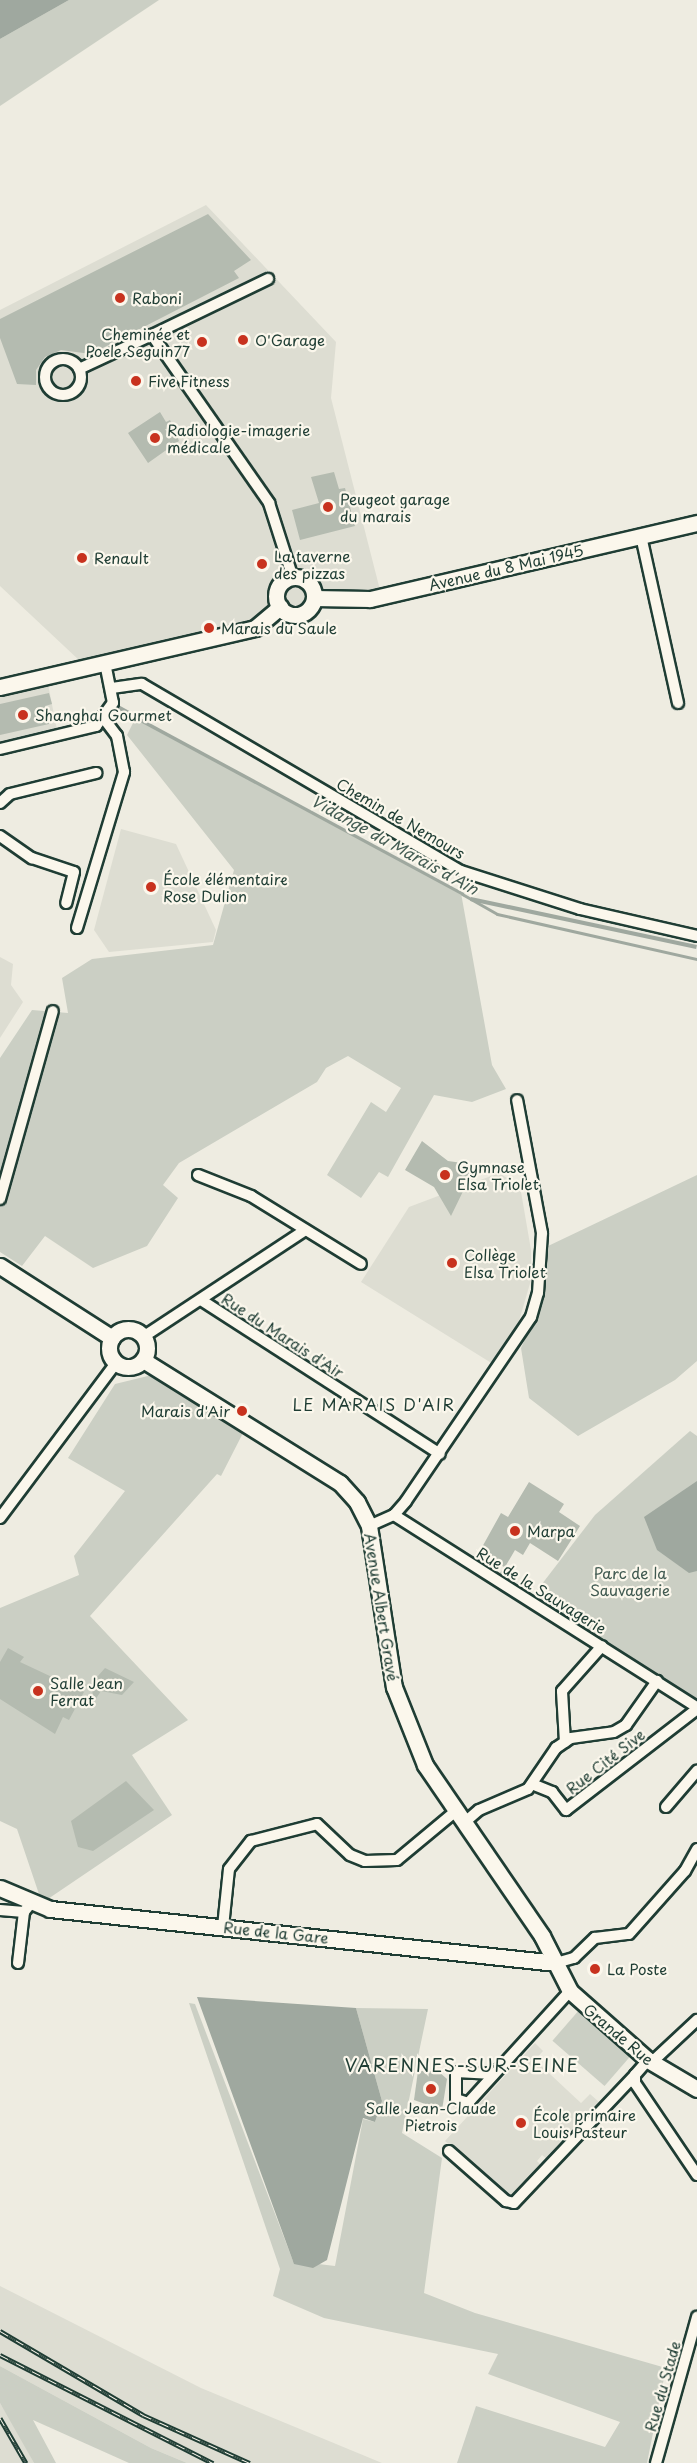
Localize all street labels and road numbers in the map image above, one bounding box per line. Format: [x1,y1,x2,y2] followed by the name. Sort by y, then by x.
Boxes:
[426,540,586,594] street label: Avenue du 8 Mai 1945
[334,774,468,862] street label: Chemin de Nemours
[218,1288,348,1382] street label: Rue du Marais d'Air
[361,1531,403,1683] street label: Avenue Albert Gravé
[473,1542,611,1638] street label: Rue de la Sauvagerie
[562,1724,648,1798] street label: Rue Cité Sive
[221,1917,331,1947] street label: Rue de la Gare
[580,1999,658,2069] street label: Grande Rue
[640,2338,684,2434] street label: Rue du Stade

